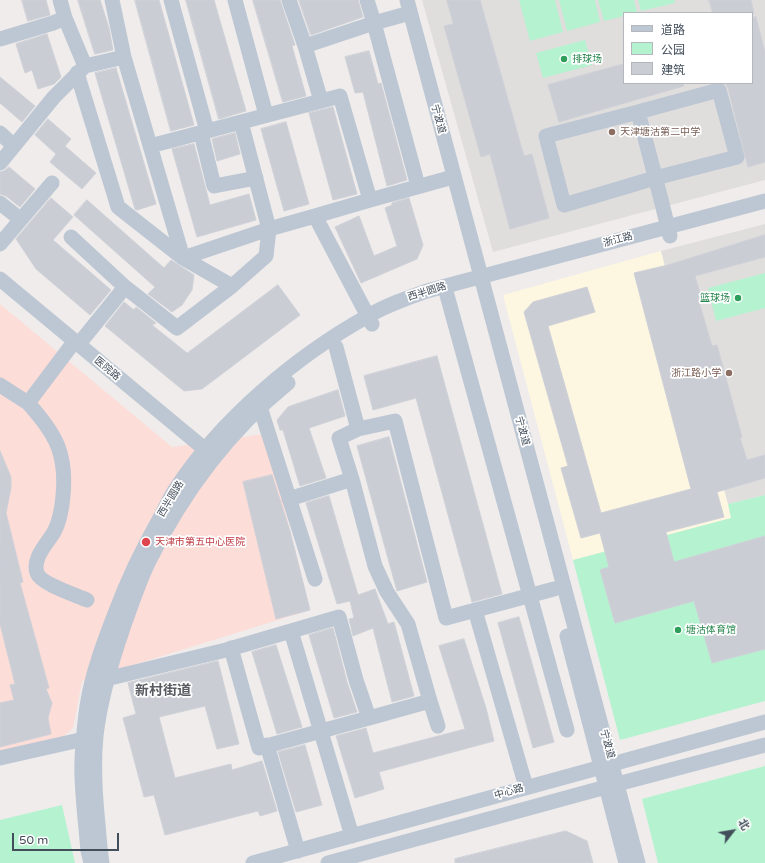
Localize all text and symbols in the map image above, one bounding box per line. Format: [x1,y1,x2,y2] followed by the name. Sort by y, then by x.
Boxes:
[623,12,753,84] legend
[661,23,685,37] text: 道路
[661,43,685,57] text: 公园
[572,53,602,65] place label: 排球场
[559,54,569,64] marker: 排球场
[661,63,685,77] text: 建筑
[428,103,448,135] street label: 宁波道
[620,126,700,138] place label: 天津塘沽第二中学
[607,127,617,137] marker: 天津塘沽第二中学
[602,230,634,250] street label: 浙江路
[406,280,448,304] street label: 西半圆路
[700,292,730,304] place label: 篮球场
[733,293,743,303] marker: 篮球场
[92,355,122,383] street label: 医院路
[671,367,721,379] place label: 浙江路小学
[724,368,734,378] marker: 浙江路小学
[512,415,532,447] street label: 宁波道
[156,479,186,519] street label: 西半圆路
[140,536,152,548] marker: 天津市第五中心医院
[155,536,245,548] place label: 天津市第五中心医院
[686,624,736,636] place label: 塘沽体育馆
[673,625,683,635] marker: 塘沽体育馆
[135,683,191,699] district label: 新村街道
[597,728,617,760] street label: 宁波道
[493,782,525,802] street label: 中心路
[713,811,753,851] north arrow
[735,816,752,833] text: 北
[14,825,121,851] scale bar
[19,833,48,847] text: 50 m

